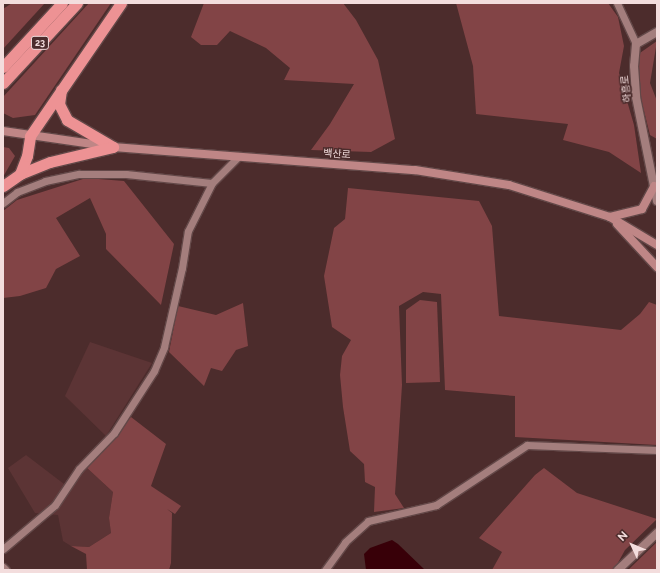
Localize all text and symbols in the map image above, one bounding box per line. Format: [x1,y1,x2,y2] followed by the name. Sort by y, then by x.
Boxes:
[30,36,50,50] road number: 23
[619,75,633,103] street label: 하흥로
[323,147,351,161] street label: 백산로
[612,525,652,565] north arrow
[615,529,631,544] text: N

